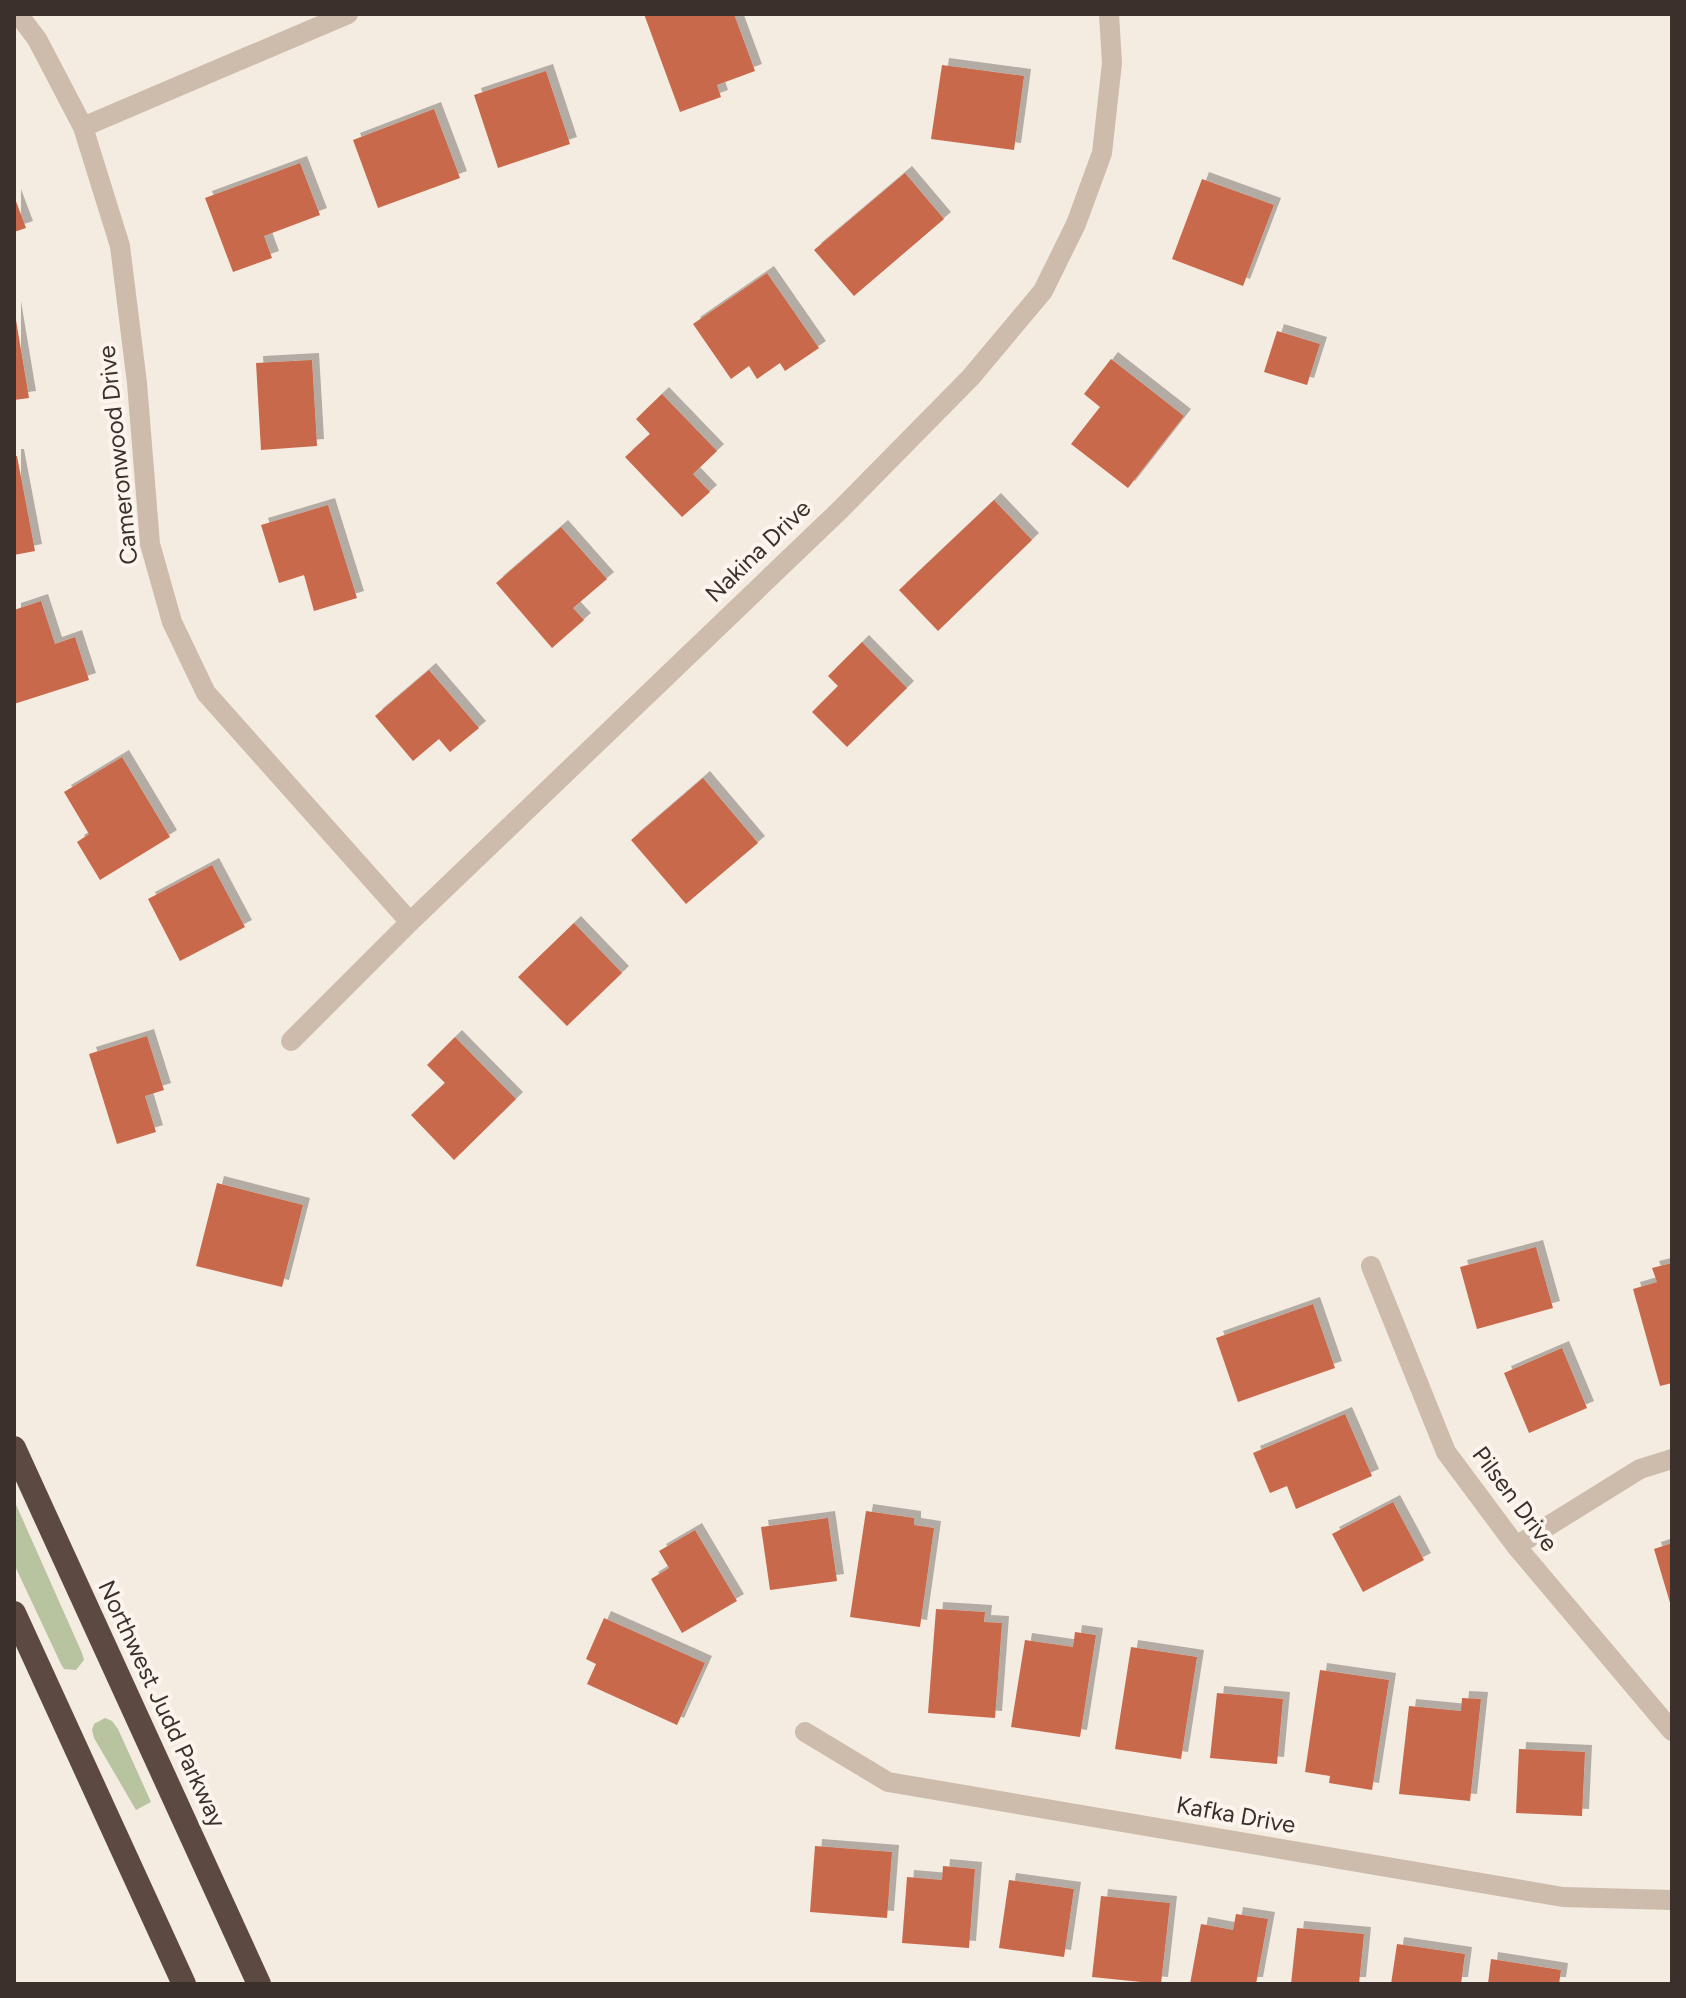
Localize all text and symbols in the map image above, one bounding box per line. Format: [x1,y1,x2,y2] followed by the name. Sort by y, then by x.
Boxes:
[92,344,143,566] street label: Cameronwood Drive
[699,493,816,608] street label: Nakina Drive
[1467,1441,1564,1557] street label: Pilsen Drive
[92,1576,233,1832] street label: Northwest Judd Parkway
[1174,1790,1298,1839] street label: Kafka Drive

